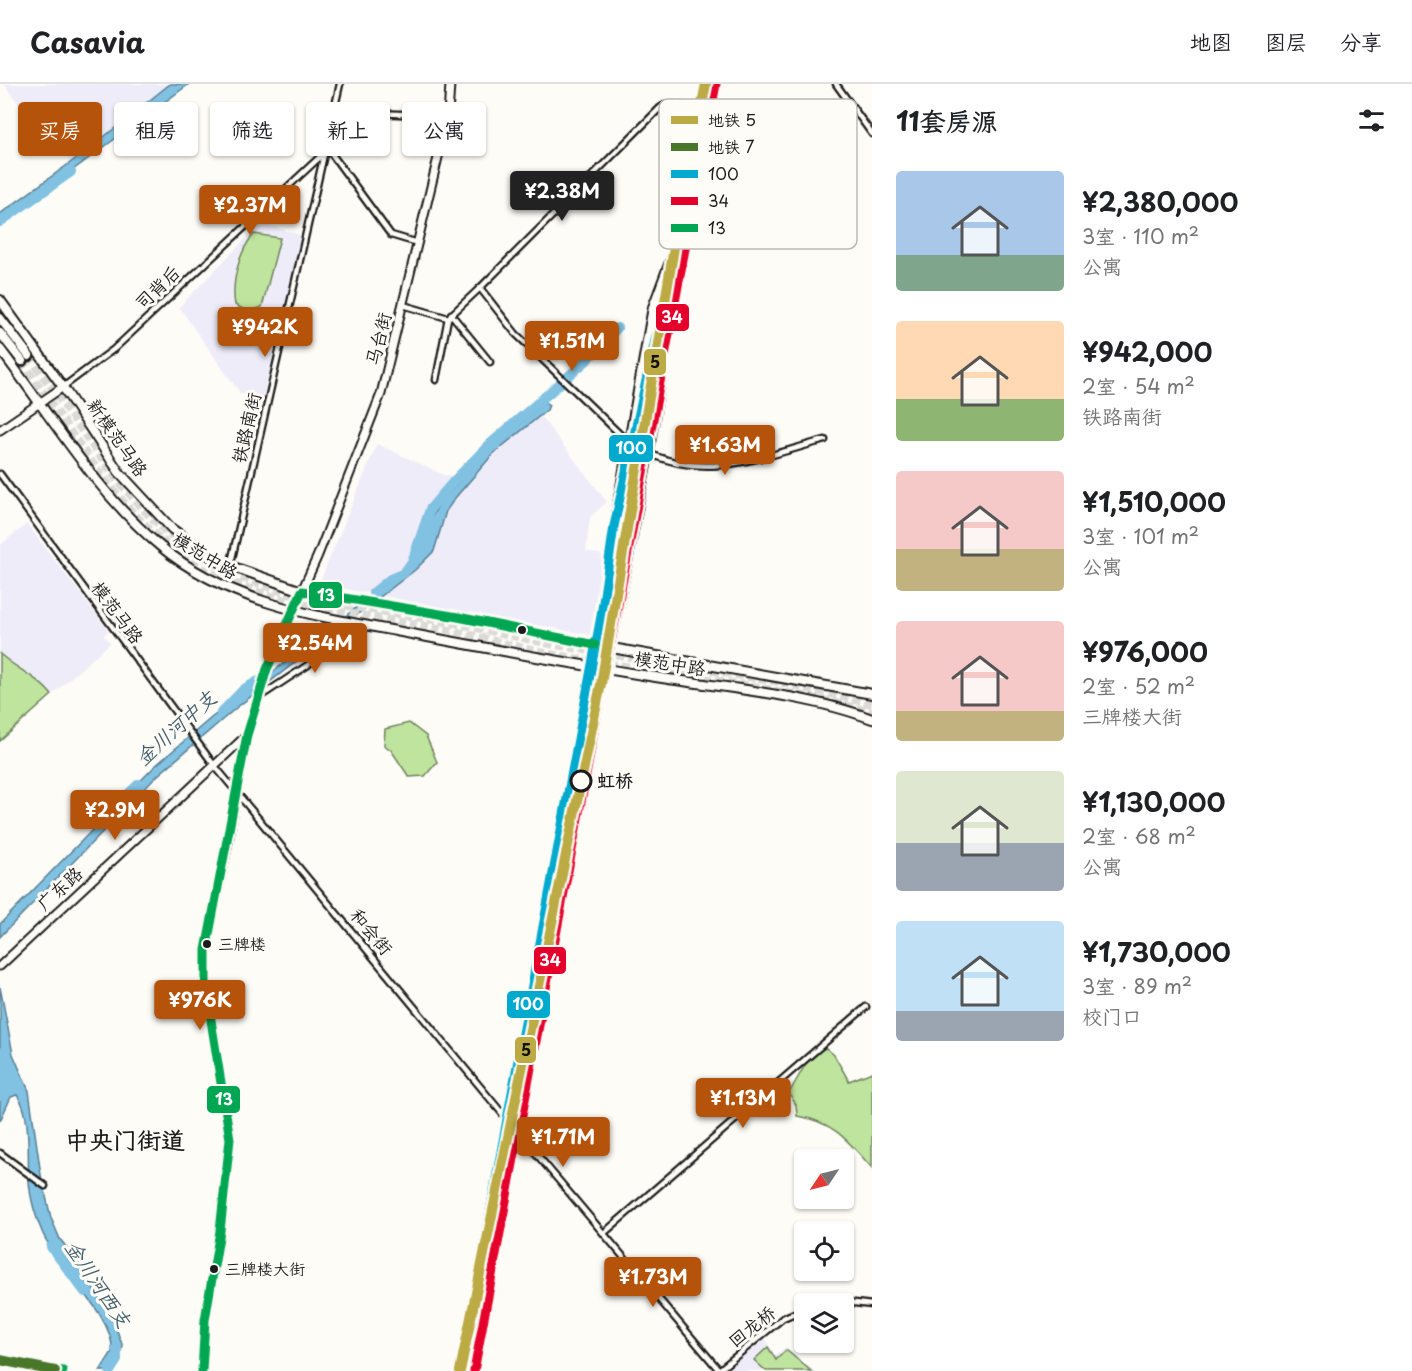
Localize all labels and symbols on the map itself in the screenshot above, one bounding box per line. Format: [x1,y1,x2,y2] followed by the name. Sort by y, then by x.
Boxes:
[659,99,857,249] legend
[708,107,756,131] text: 地铁 5
[708,134,754,158] text: 地铁 7
[708,161,739,185] text: 100
[513,171,611,222] pin: ¥2.38M
[201,185,299,236] pin: ¥2.37M
[708,188,729,212] text: 34
[708,215,726,239] text: 13
[128,258,186,315] street label: 司背后
[655,303,690,332] line badge: 34
[661,304,683,328] text: 34
[223,307,307,358] pin: ¥942K
[358,309,397,368] street label: 马台街
[523,321,621,372] pin: ¥1.51M
[643,348,667,376] line badge: 5
[650,349,660,373] text: 5
[224,390,267,466] street label: 铁路南街
[81,393,155,482] street label: 新模范马路
[676,425,774,476] pin: ¥1.63M
[608,434,654,463] line badge: 100
[615,435,647,459] text: 100
[168,525,244,585] street label: 模范中路
[86,575,151,649] street label: 模范马路
[308,581,343,609] line badge: 13
[317,582,335,606] text: 13
[266,623,364,674] pin: ¥2.54M
[516,624,528,636] unlabelled marker
[633,644,708,681] street label: 模范中路
[128,683,223,772] water label: 金川河中支
[597,766,633,793] place label: 虹桥
[570,770,592,792] marker: 虹桥
[73,790,157,841] pin: ¥2.9M
[30,860,88,916] street label: 广东路
[344,902,400,960] street label: 和会街
[218,931,266,955] place label: 三牌楼
[201,938,213,950] marker: 三牌楼
[533,946,567,975] line badge: 34
[539,947,561,971] text: 34
[158,980,242,1031] pin: ¥976K
[506,990,551,1019] line badge: 100
[512,991,544,1015] text: 100
[514,1036,537,1064] line badge: 5
[521,1037,531,1061] text: 5
[694,1078,792,1129] pin: ¥1.13M
[206,1085,241,1114] line badge: 13
[215,1086,233,1110] text: 13
[514,1117,612,1168] pin: ¥1.71M
[65,1121,185,1157] district label: 中央门街道
[794,1149,854,1209] north arrow
[58,1234,139,1333] water label: 金川河西支
[225,1256,305,1280] place label: 三牌楼大街
[604,1257,702,1308] pin: ¥1.73M
[208,1263,220,1275] marker: 三牌楼大街
[721,1299,781,1353] street label: 回龙桥

